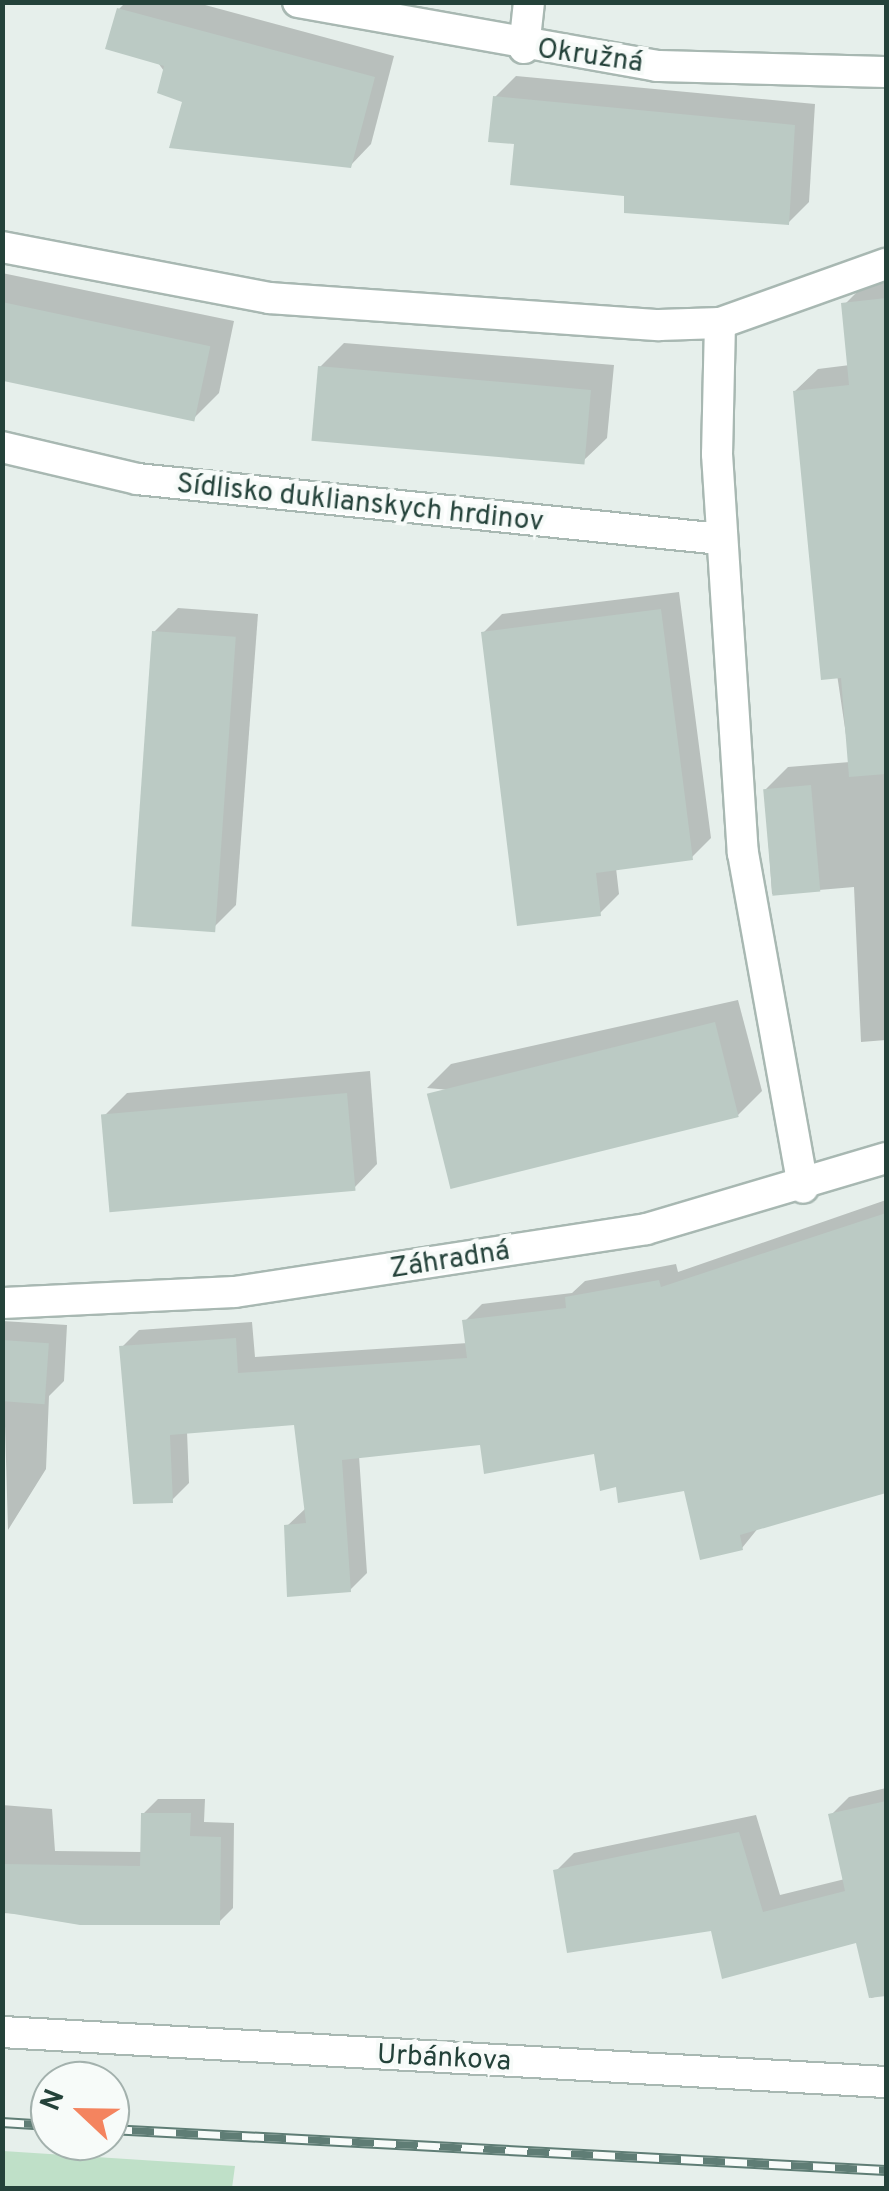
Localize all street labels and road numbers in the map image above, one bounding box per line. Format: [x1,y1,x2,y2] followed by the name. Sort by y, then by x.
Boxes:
[535,33,645,81] street label: Okružná
[175,468,545,540] street label: Sídlisko duklianskych hrdinov
[388,1235,512,1287] street label: Záhradná
[376,2039,512,2079] street label: Urbánkova

